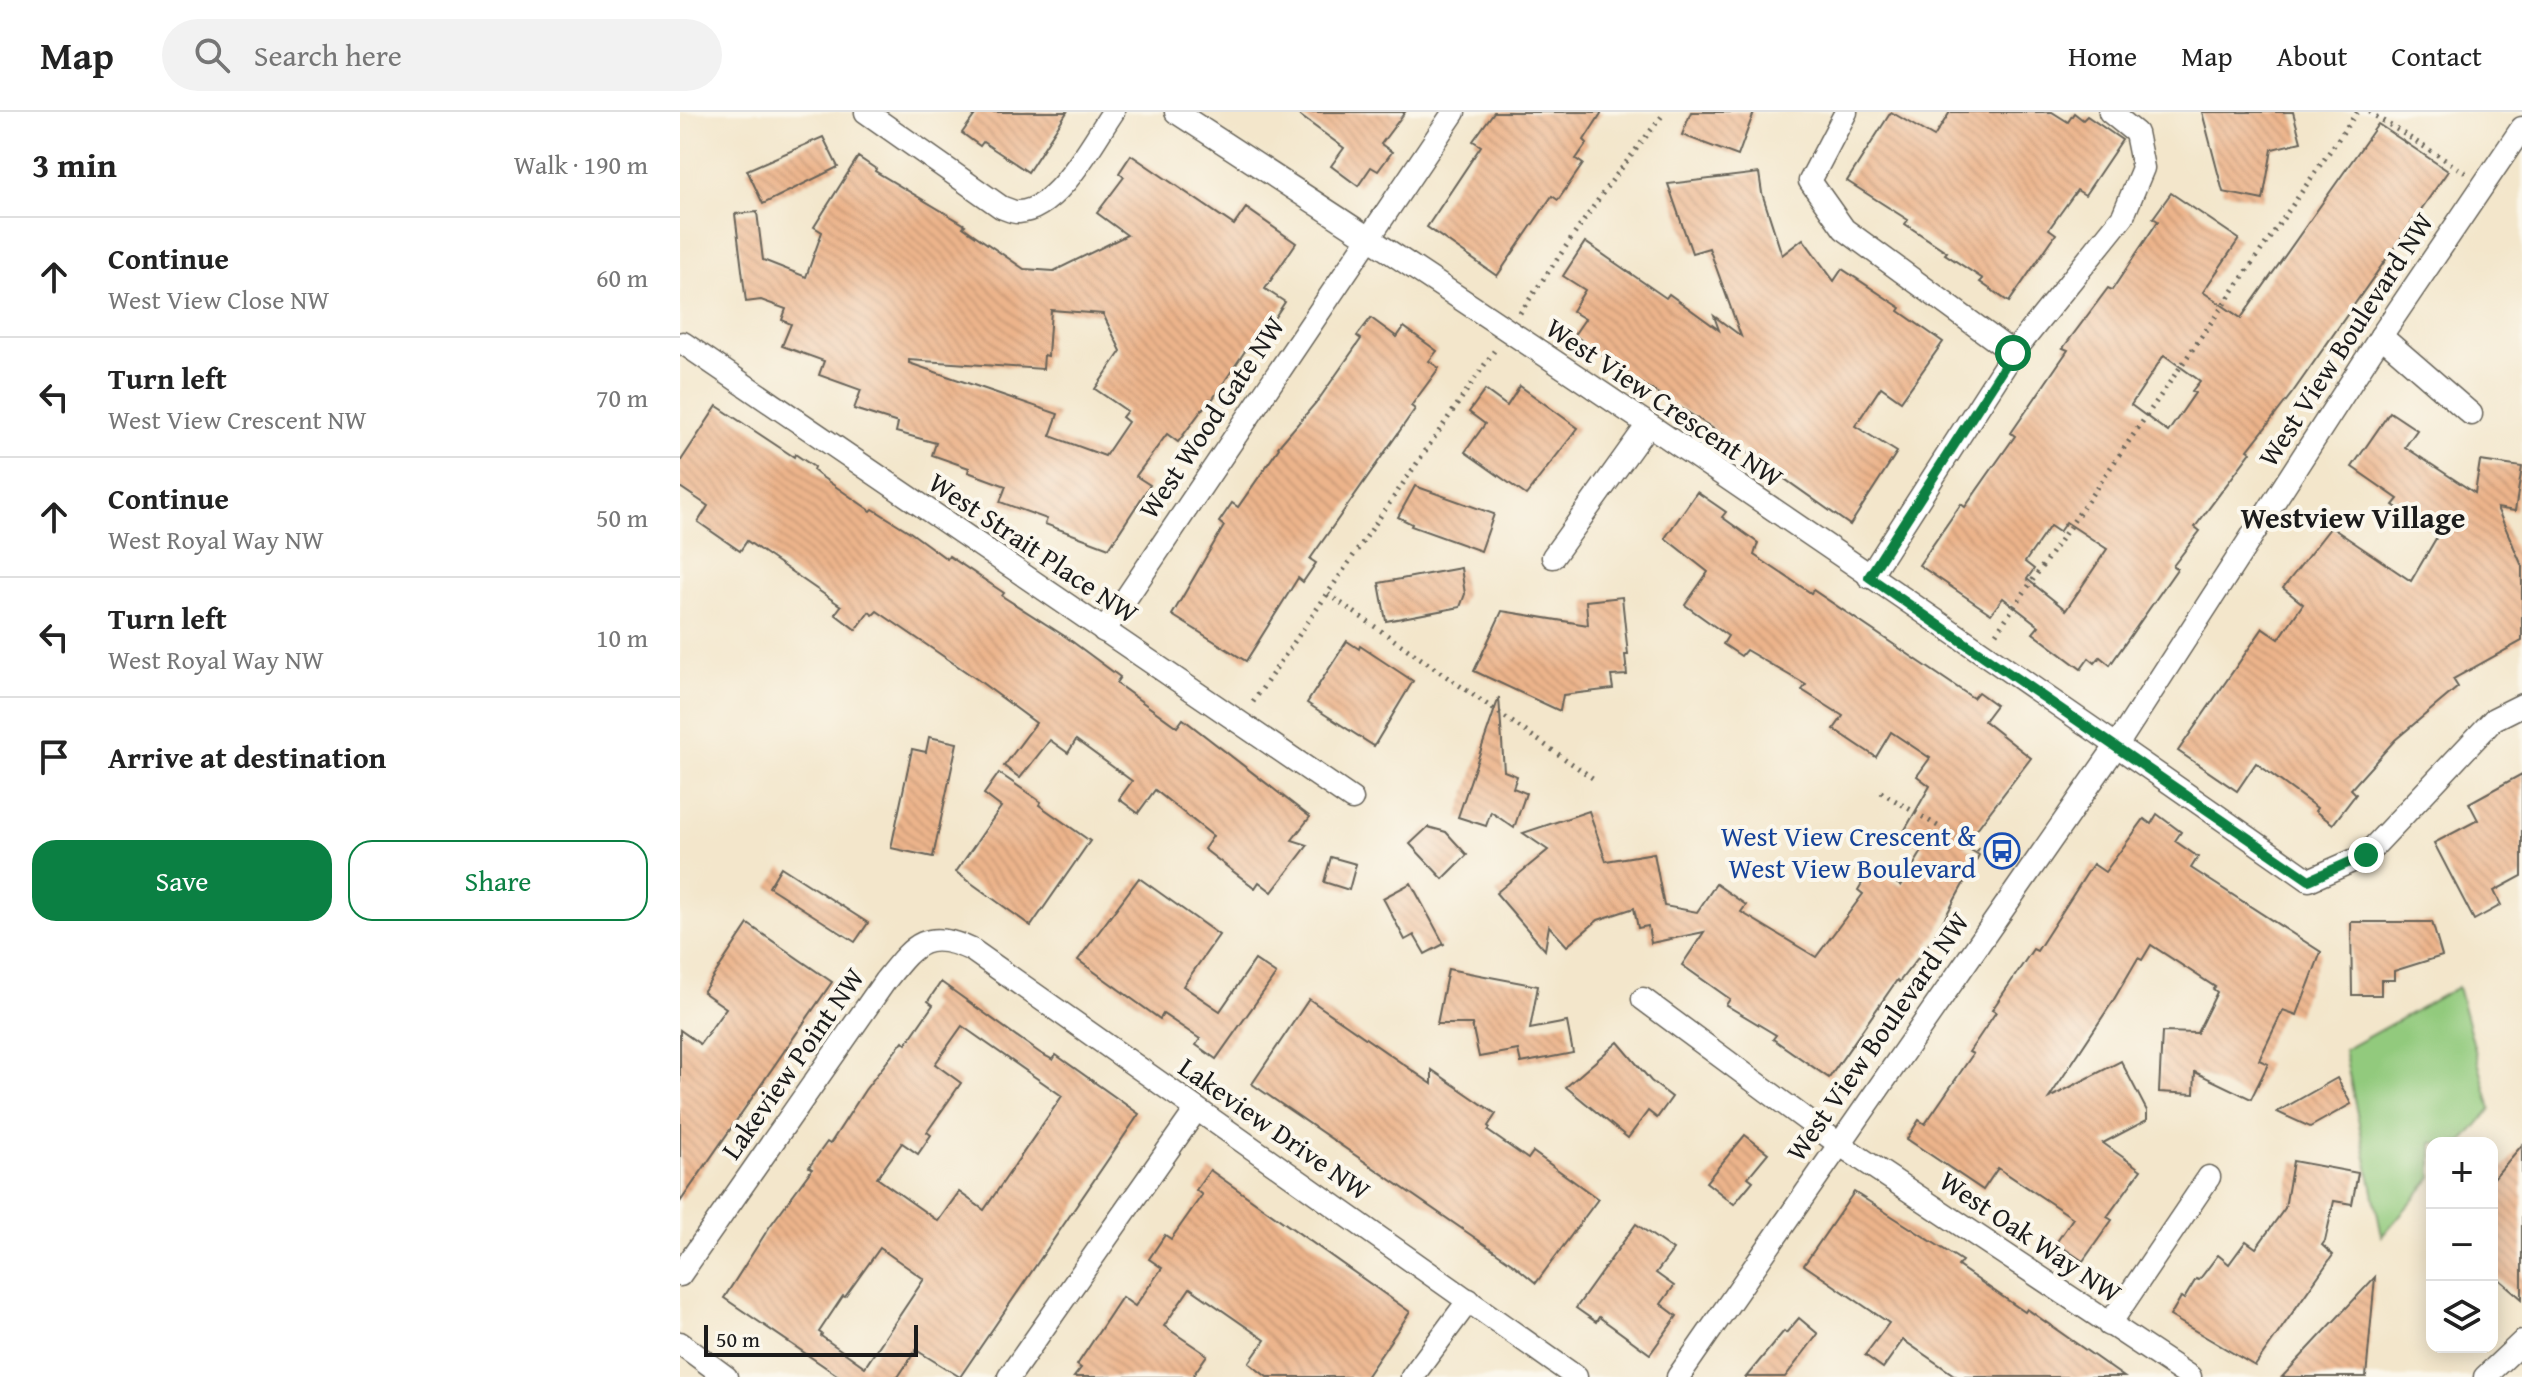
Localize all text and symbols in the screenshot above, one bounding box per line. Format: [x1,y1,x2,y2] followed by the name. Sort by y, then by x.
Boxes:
[162,19,722,91] search box
[40,27,114,83] text: Map
[190,33,234,77] icon: search
[254,33,402,77] text: Search here
[2068,35,2137,76] text: Home
[2181,35,2233,76] text: Map
[2277,35,2347,76] text: About
[2391,35,2482,76] text: Contact
[32,140,117,189] text: 3 min
[514,145,648,184] text: Walk · 190 m
[2247,204,2443,474] street label: West View Boulevard NW
[108,236,229,280] text: Continue
[32,255,76,299] icon: ahead
[596,258,648,297] text: 60 m
[108,280,329,319] text: West View Close NW
[1128,307,1294,526] street label: West Wood Gate NW
[1538,307,1792,497] street label: West View Crescent NW
[1995,335,2031,371] route start
[108,356,227,400] text: Turn left
[32,375,76,419] icon: left
[596,378,648,417] text: 70 m
[108,400,367,439] text: West View Crescent NW
[921,462,1147,633] street label: West Strait Place NW
[108,476,229,520] text: Continue
[32,495,76,539] icon: ahead
[2241,495,2465,539] district label: Westview Village
[596,498,648,537] text: 50 m
[108,520,324,559] text: West Royal Way NW
[108,596,227,640] text: Turn left
[32,615,76,659] icon: left
[596,618,648,657] text: 10 m
[108,640,324,679] text: West Royal Way NW
[32,735,76,779] icon: arrive
[108,735,386,779] text: Arrive at destination
[1721,815,1976,888] place label: West View Crescent & West View Boulevard
[1983,832,2021,870] bus stop icon: West View Crescent & West View Boulevard
[2348,837,2384,873] route end
[32,840,332,921] button: Save
[348,840,648,921] button: Share
[1775,903,1979,1169] street label: West View Boulevard NW
[710,959,874,1167] street label: Lakeview Point NW
[1171,1046,1379,1210] street label: Lakeview Drive NW
[2426,1137,2498,1353] map controls
[2426,1137,2498,1209] button: +
[1932,1160,2130,1312] street label: West Oak Way NW
[2426,1209,2498,1281] button: −
[2426,1281,2498,1353] button: layers
[704,1321,918,1357] scale bar
[716,1323,760,1355] text: 50 m

